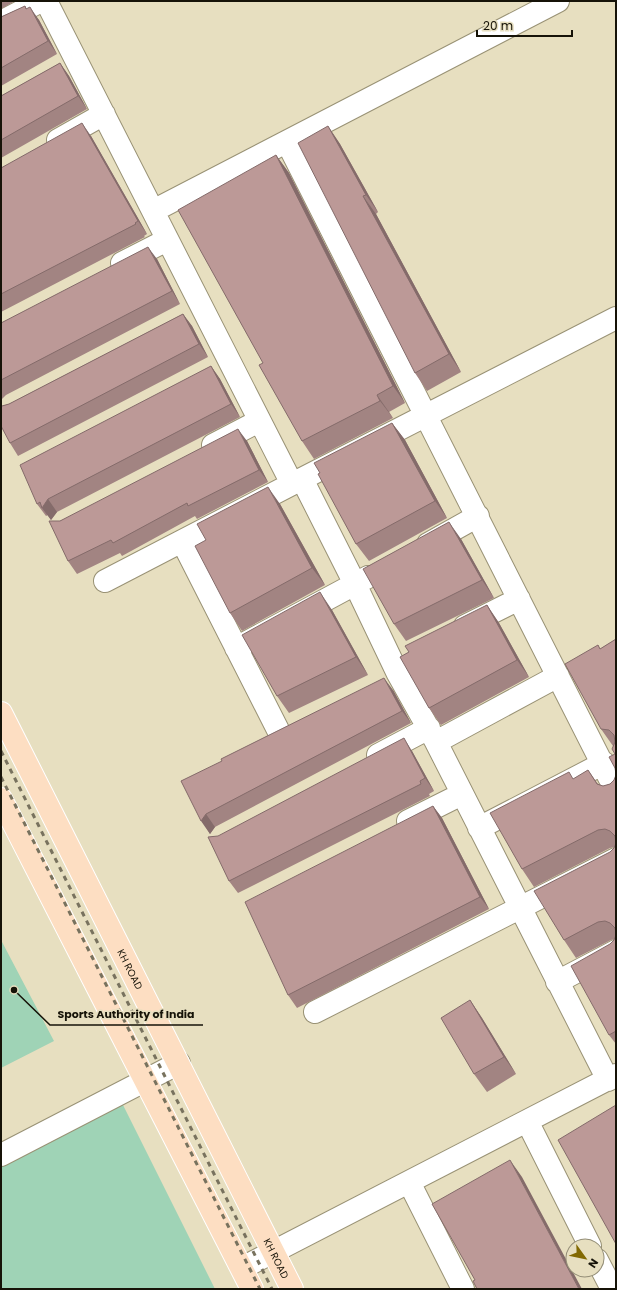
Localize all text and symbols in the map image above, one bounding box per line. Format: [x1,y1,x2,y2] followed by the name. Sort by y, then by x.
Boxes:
[477,12,572,38] scale bar
[483,17,513,34] text: 20 m
[113,947,146,992] street label: KH ROAD
[50,1002,203,1025] callout: Sports Authority of India
[57,1006,195,1022] text: Sports Authority of India
[260,1236,293,1281] street label: KH ROAD
[565,1238,605,1278] north arrow
[584,1256,602,1271] text: N

